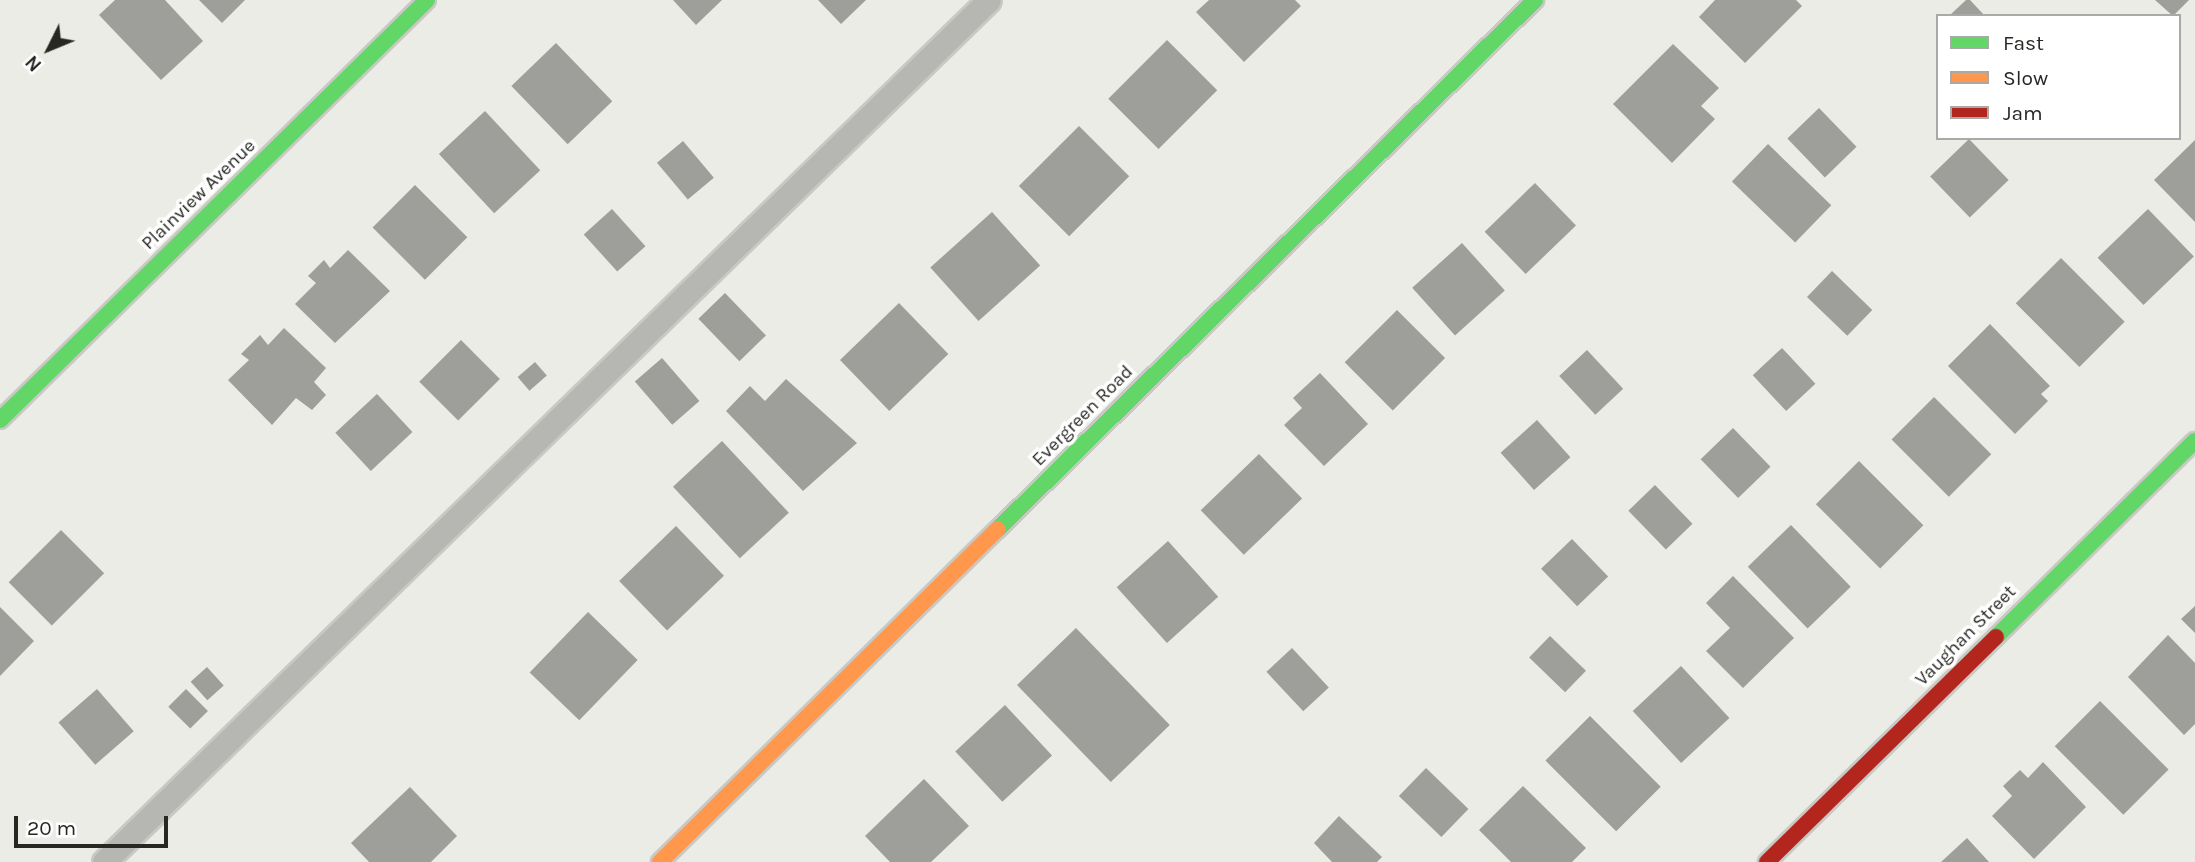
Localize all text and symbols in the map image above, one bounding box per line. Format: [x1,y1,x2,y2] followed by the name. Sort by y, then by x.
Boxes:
[14,14,84,84] north arrow
[1936,14,2181,140] legend
[2003,31,2044,55] text: Fast
[21,51,46,76] text: N
[2003,66,2048,90] text: Slow
[2003,101,2043,125] text: Jam
[137,135,261,255] street label: Plainview Avenue
[1028,361,1138,471] street label: Evergreen Road
[1911,581,2021,691] street label: Vaughan Street
[18,802,172,846] scale bar
[27,816,76,840] text: 20 m

